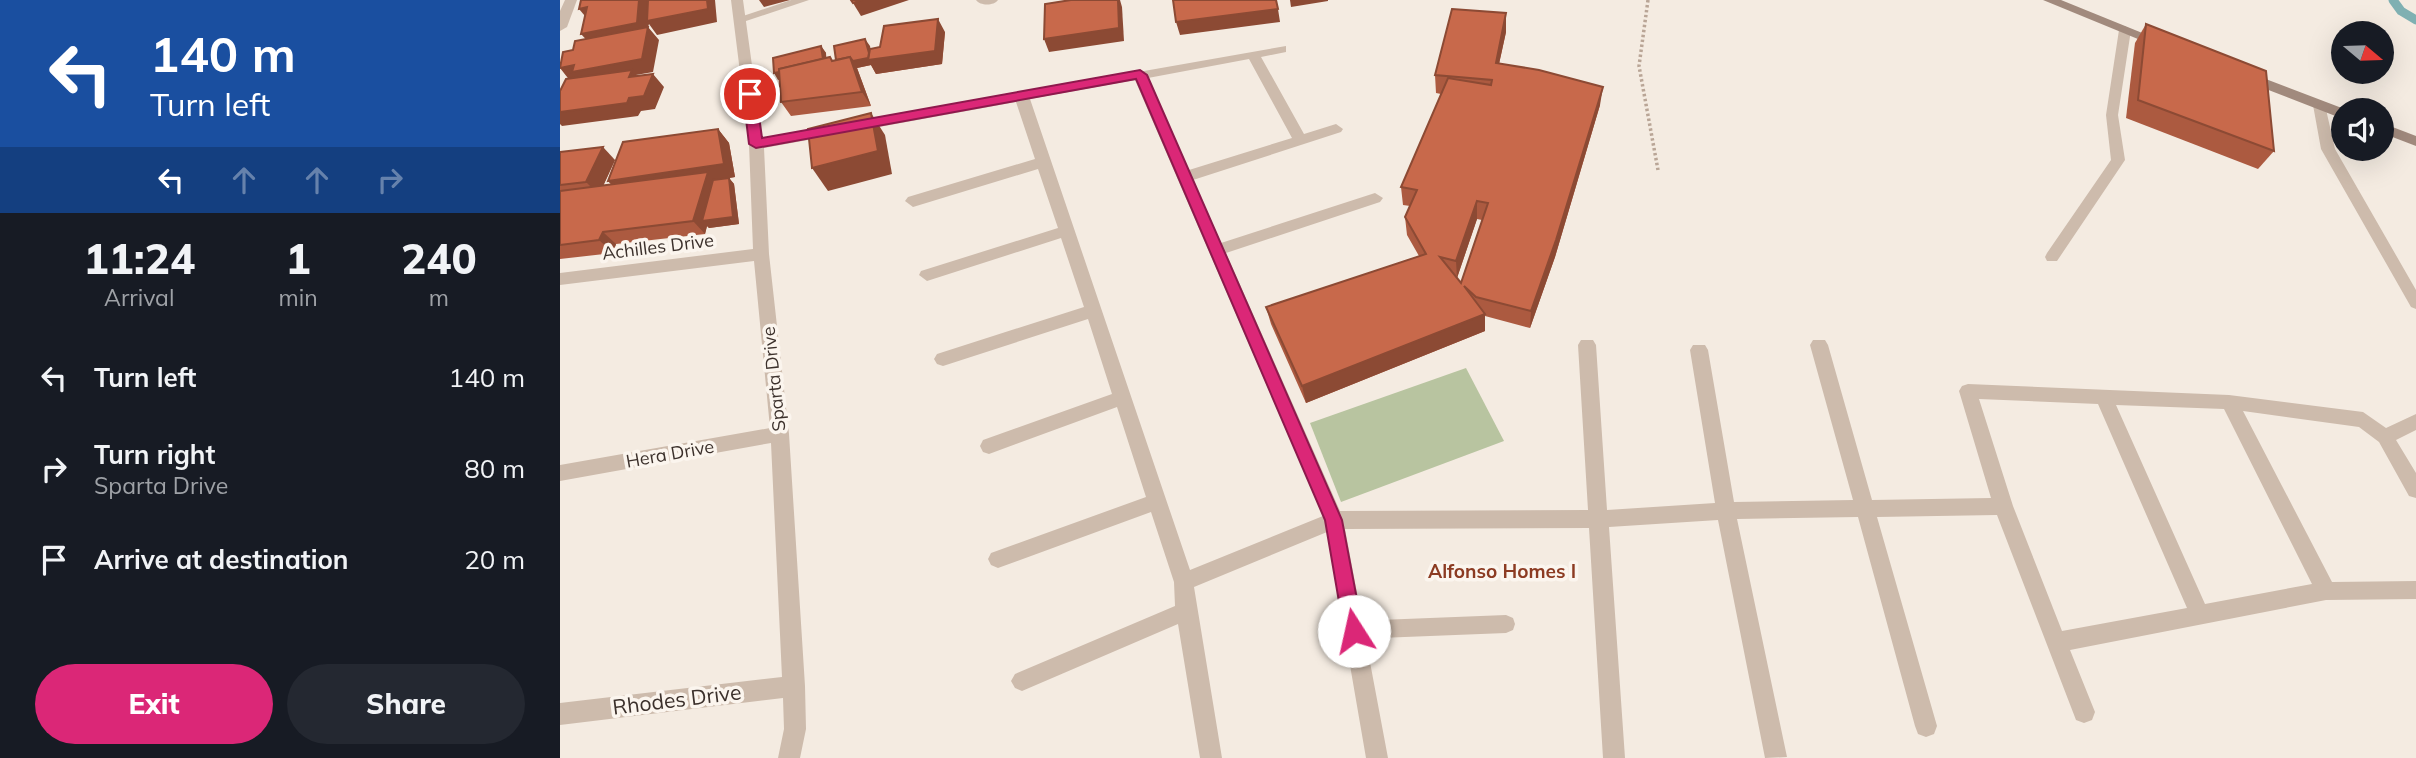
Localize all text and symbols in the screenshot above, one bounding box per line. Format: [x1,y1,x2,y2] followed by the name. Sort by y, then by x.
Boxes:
[2331,21,2394,84] north arrow
[2331,21,2394,161] map controls
[150,23,296,84] text: 140 m
[35,28,126,119] icon: left
[720,64,780,124] pin
[731,75,769,113] icon: arrive
[150,84,270,124] text: Turn left
[2331,98,2394,161] button: sound
[152,161,190,199] icon: left
[225,161,263,199] icon: ahead
[298,161,336,199] icon: ahead
[371,161,409,199] icon: right
[601,228,715,265] street label: Achilles Drive
[83,232,195,285] text: 11:24
[285,232,311,285] text: 1
[401,232,477,285] text: 240
[104,283,174,312] text: Arrival
[278,283,318,312] text: min
[429,283,449,312] text: m
[757,326,790,433] street label: Sparta Drive
[35,359,73,397] icon: left
[94,361,196,394] text: Turn left
[449,361,525,394] text: 140 m
[624,434,716,473] street label: Hera Drive
[94,438,215,471] text: Turn right
[35,450,73,488] icon: right
[464,452,525,485] text: 80 m
[94,471,228,500] text: Sparta Drive
[35,541,73,579] icon: arrive
[94,543,349,576] text: Arrive at destination
[464,543,525,576] text: 20 m
[1428,559,1576,583] district label: Alfonso Homes I
[1317,594,1391,668] position arrow
[35,664,273,744] button: Exit
[287,664,525,744] button: Share
[611,678,743,720] street label: Rhodes Drive

